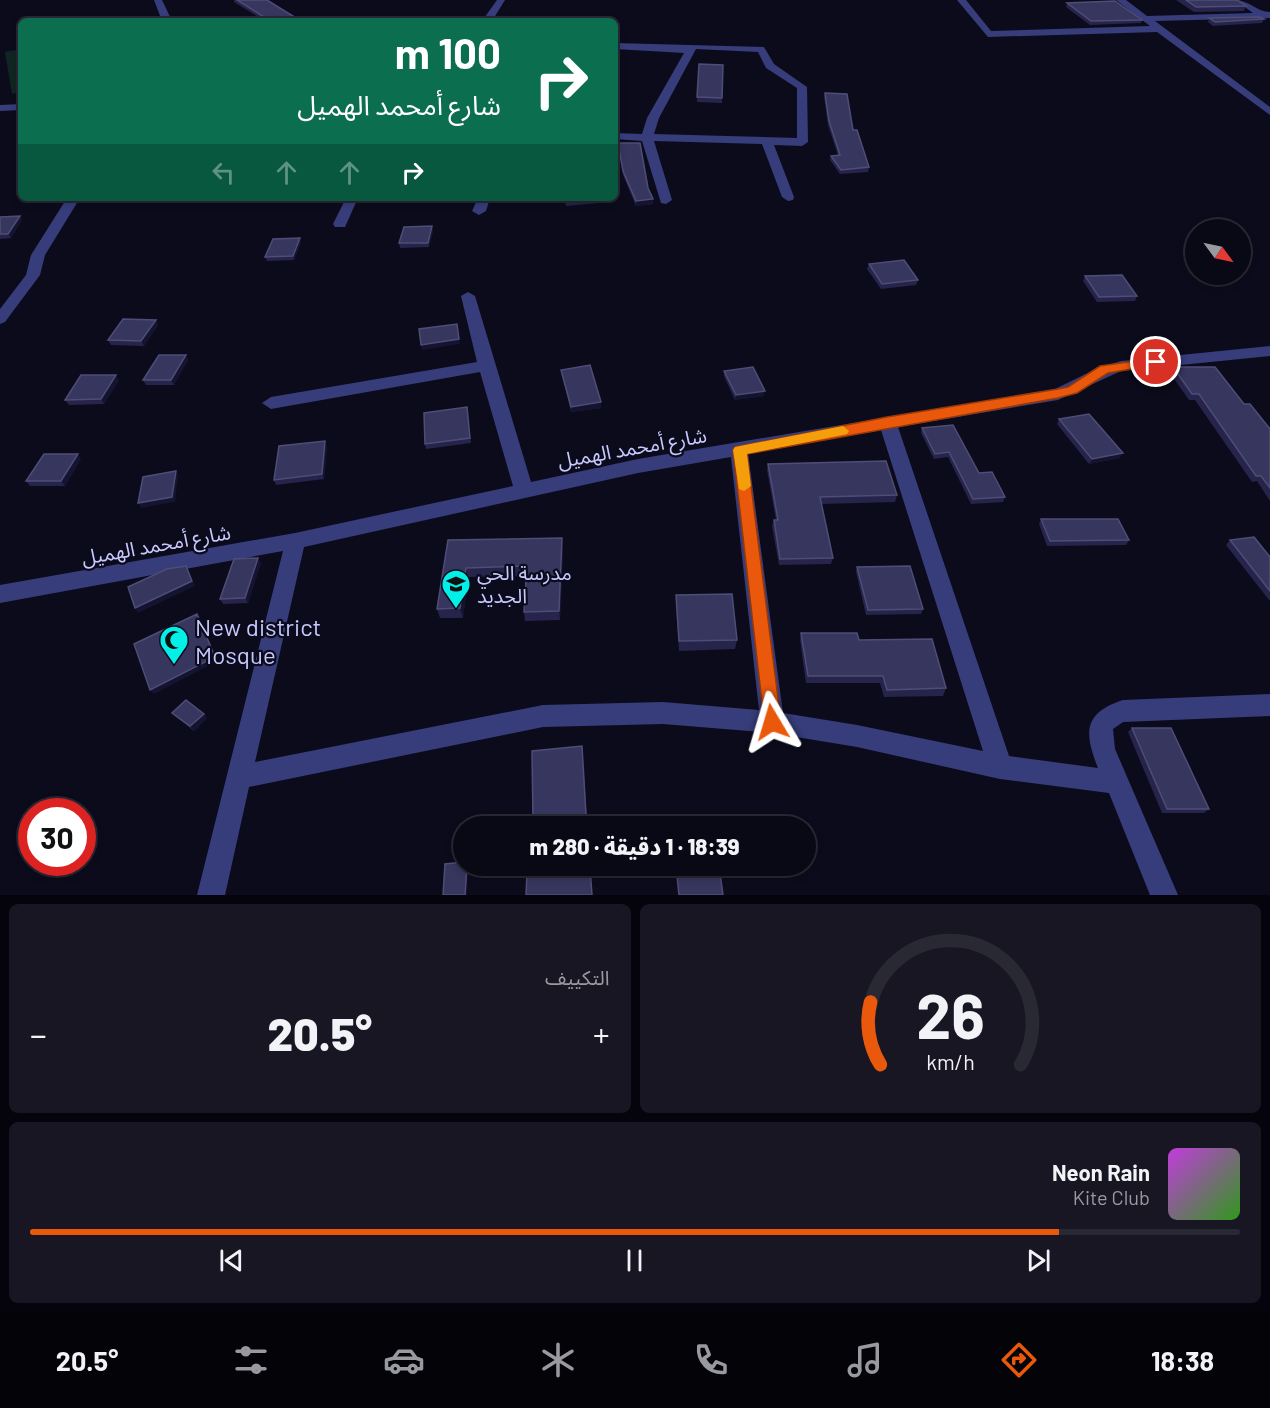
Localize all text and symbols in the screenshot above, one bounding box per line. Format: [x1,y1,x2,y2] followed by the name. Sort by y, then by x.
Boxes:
[395,27,501,77] text: 100 m
[522,42,600,120] icon: right
[297,88,501,120] text: شارع أمحمد الهميل
[207,156,240,189] icon: left
[270,156,303,189] icon: ahead
[333,156,366,189] icon: ahead
[396,156,429,189] icon: right
[1185,219,1251,285] north arrow
[1185,219,1251,285] map controls
[1130,336,1181,387] pin
[1139,345,1172,378] icon: arrive
[556,422,709,476] street label: شارع أمحمد الهميل
[80,519,233,573] street label: شارع أمحمد الهميل
[477,560,572,607] place label: مدرسة الحي الجديد
[440,568,472,610] school or university icon: مدرسة الحي الجديد
[195,612,321,669] place label: New district Mosque
[158,624,190,666] mosque icon: New district Mosque
[740,690,804,754] position arrow
[18,798,96,876] speed limit sign: 30
[530,833,739,859] text: 18:39 · 1 دقيقة · 280 m
[545,965,610,989] text: التكييف
[916,977,984,1051] text: 26
[267,1006,372,1060] text: 20.5°
[30,1014,47,1054] text: −
[593,1014,610,1054] text: +
[926,1050,975,1075] text: km/h
[1052,1159,1150,1185] text: Neon Rain
[1073,1185,1150,1209] text: Kite Club
[215,1244,248,1277] icon: previous
[618,1244,651,1277] icon: pause
[1022,1244,1055,1277] icon: next
[230,1339,272,1381] icon: filters
[383,1339,425,1381] icon: car
[537,1339,579,1381] icon: climate
[690,1339,732,1381] icon: phone
[844,1339,886,1381] icon: music
[998,1339,1040,1381] icon: directions
[56,1344,118,1376] text: 20.5°
[1151,1344,1214,1376] text: 18:38

